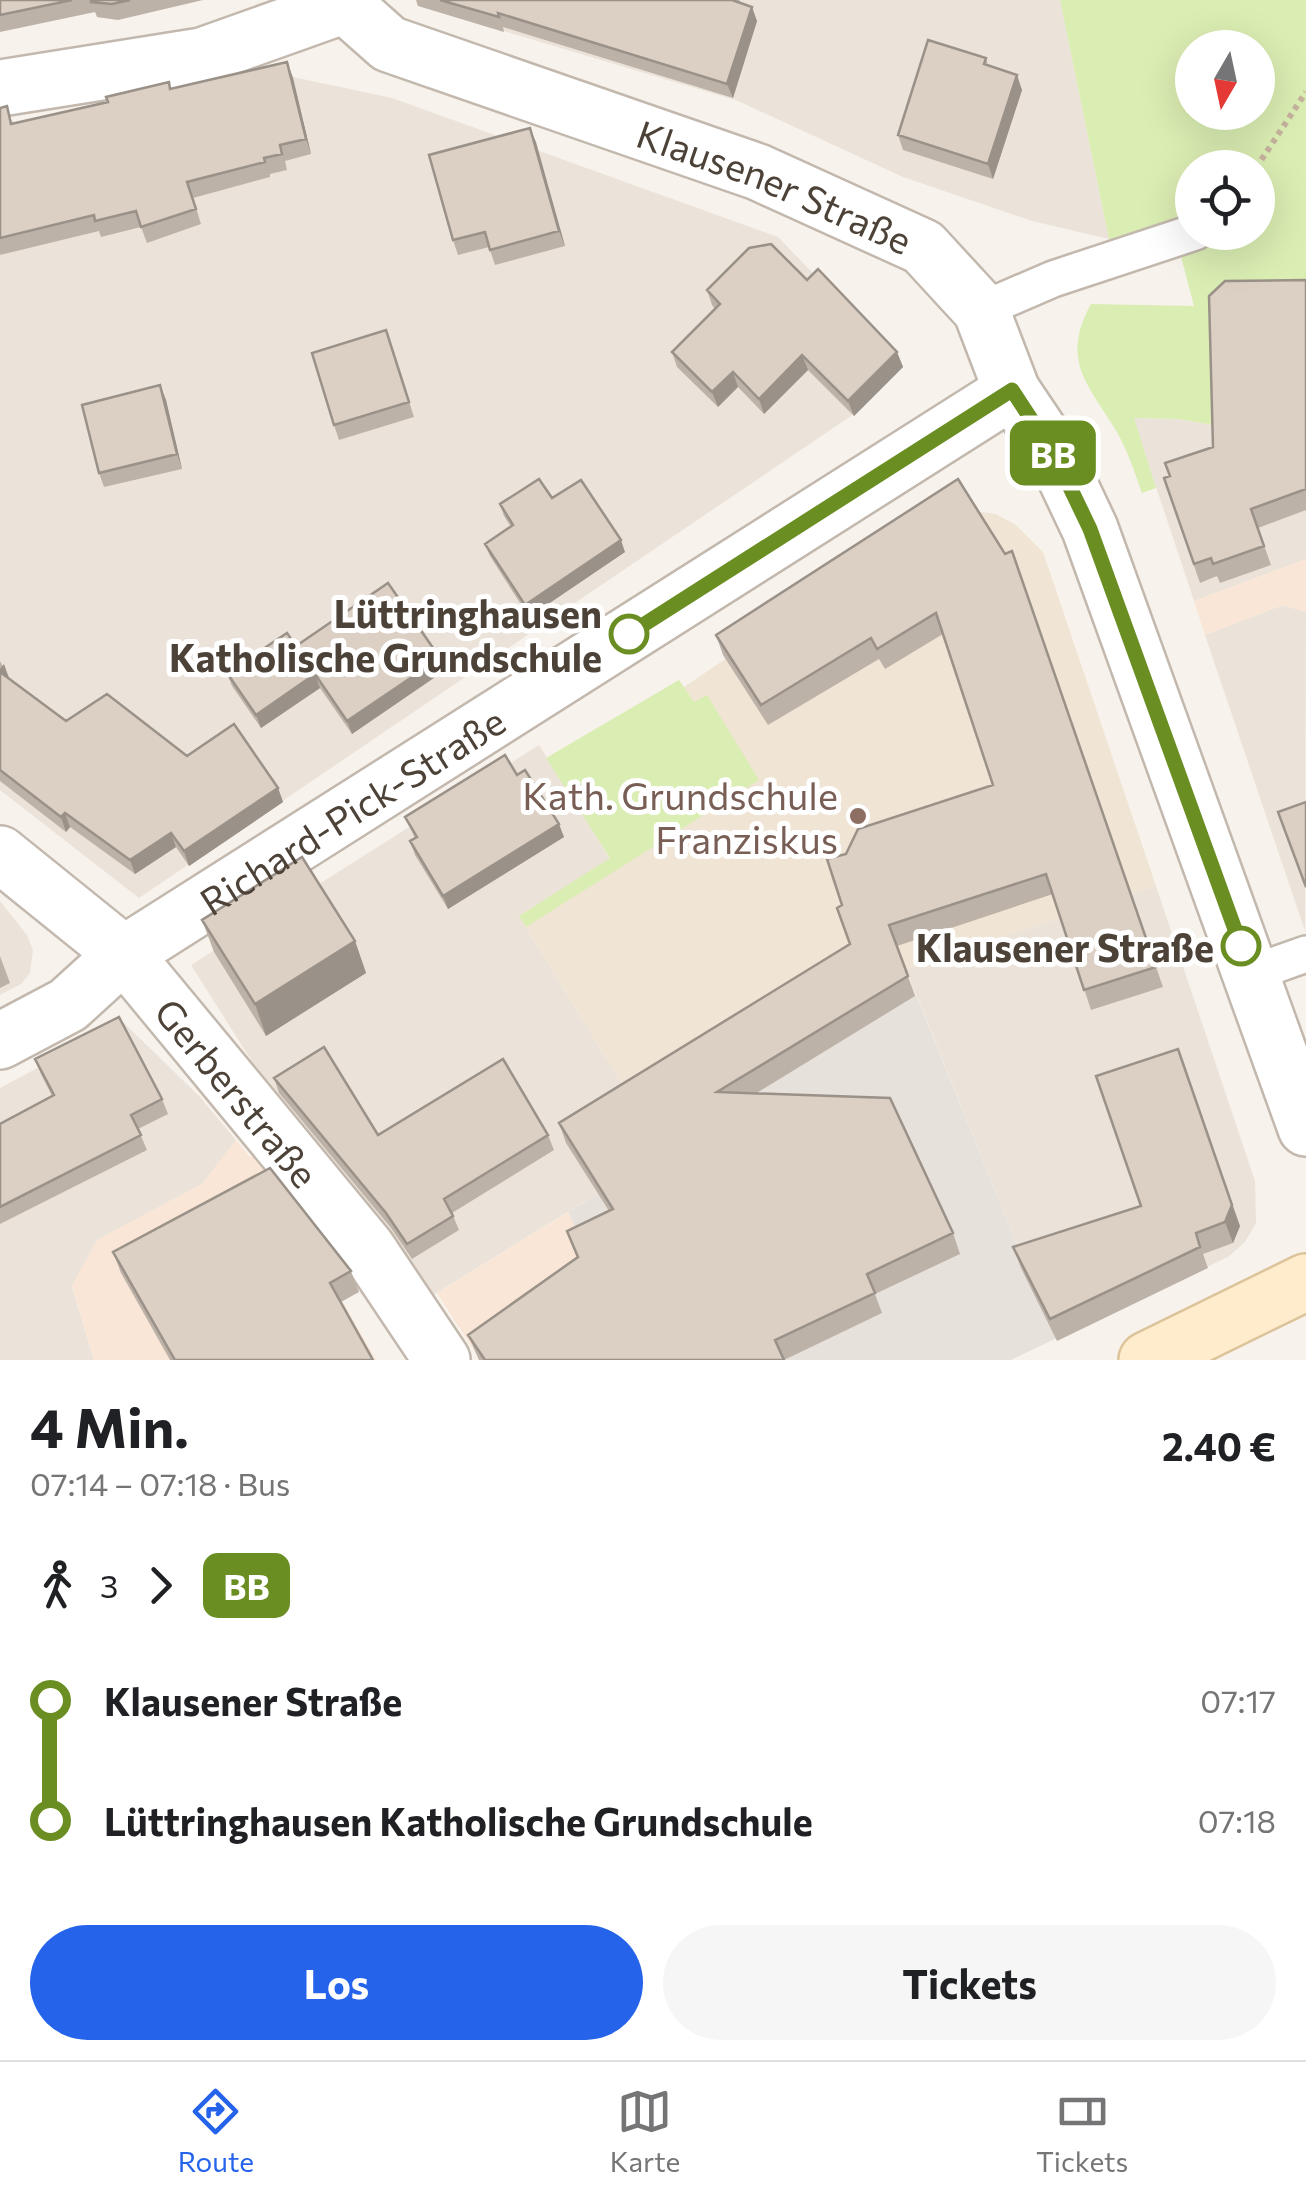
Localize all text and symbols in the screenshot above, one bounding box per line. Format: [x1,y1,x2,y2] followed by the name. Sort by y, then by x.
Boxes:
[1175,30,1275,130] north arrow
[1175,30,1275,250] map controls
[631,109,920,263] street label: Klausener Straße
[1175,150,1275,250] button: locate
[1008,420,1098,486] line badge: BB
[1030,432,1076,475] text: BB
[169,589,602,680] place label: Lüttringhausen Katholische Grundschule
[610,615,648,653] marker: Lüttringhausen Katholische Grundschule
[190,696,513,924] street label: Richard-Pick-Straße
[522,771,838,862] place label: Kath. Grundschule Franziskus
[847,805,869,827] marker: Kath. Grundschule Franziskus
[916,923,1214,970] place label: Klausener Straße
[1222,927,1260,965] marker: Klausener Straße
[146,988,329,1196] street label: Gerberstraße
[30,1392,189,1459] text: 4 Min.
[1162,1422,1276,1469] text: 2.40 €
[30,1463,290,1503] text: 07:14 – 07:18 · Bus
[30,1558,85,1613] icon: walk
[133,1558,188,1613] icon: forward
[223,1564,270,1607] text: BB
[100,1565,118,1605] text: 3
[104,1677,402,1724] text: Klausener Straße
[1200,1680,1276,1720] text: 07:17
[104,1797,813,1844] text: Lüttringhausen Katholische Grundschule
[1198,1800,1276,1840] text: 07:18
[30,1925,643,2040] button: Los
[663,1925,1276,2040] button: Tickets
[178,2084,254,2178] tab: Route
[610,2084,680,2178] tab: Karte
[1036,2084,1128,2178] tab: Tickets

